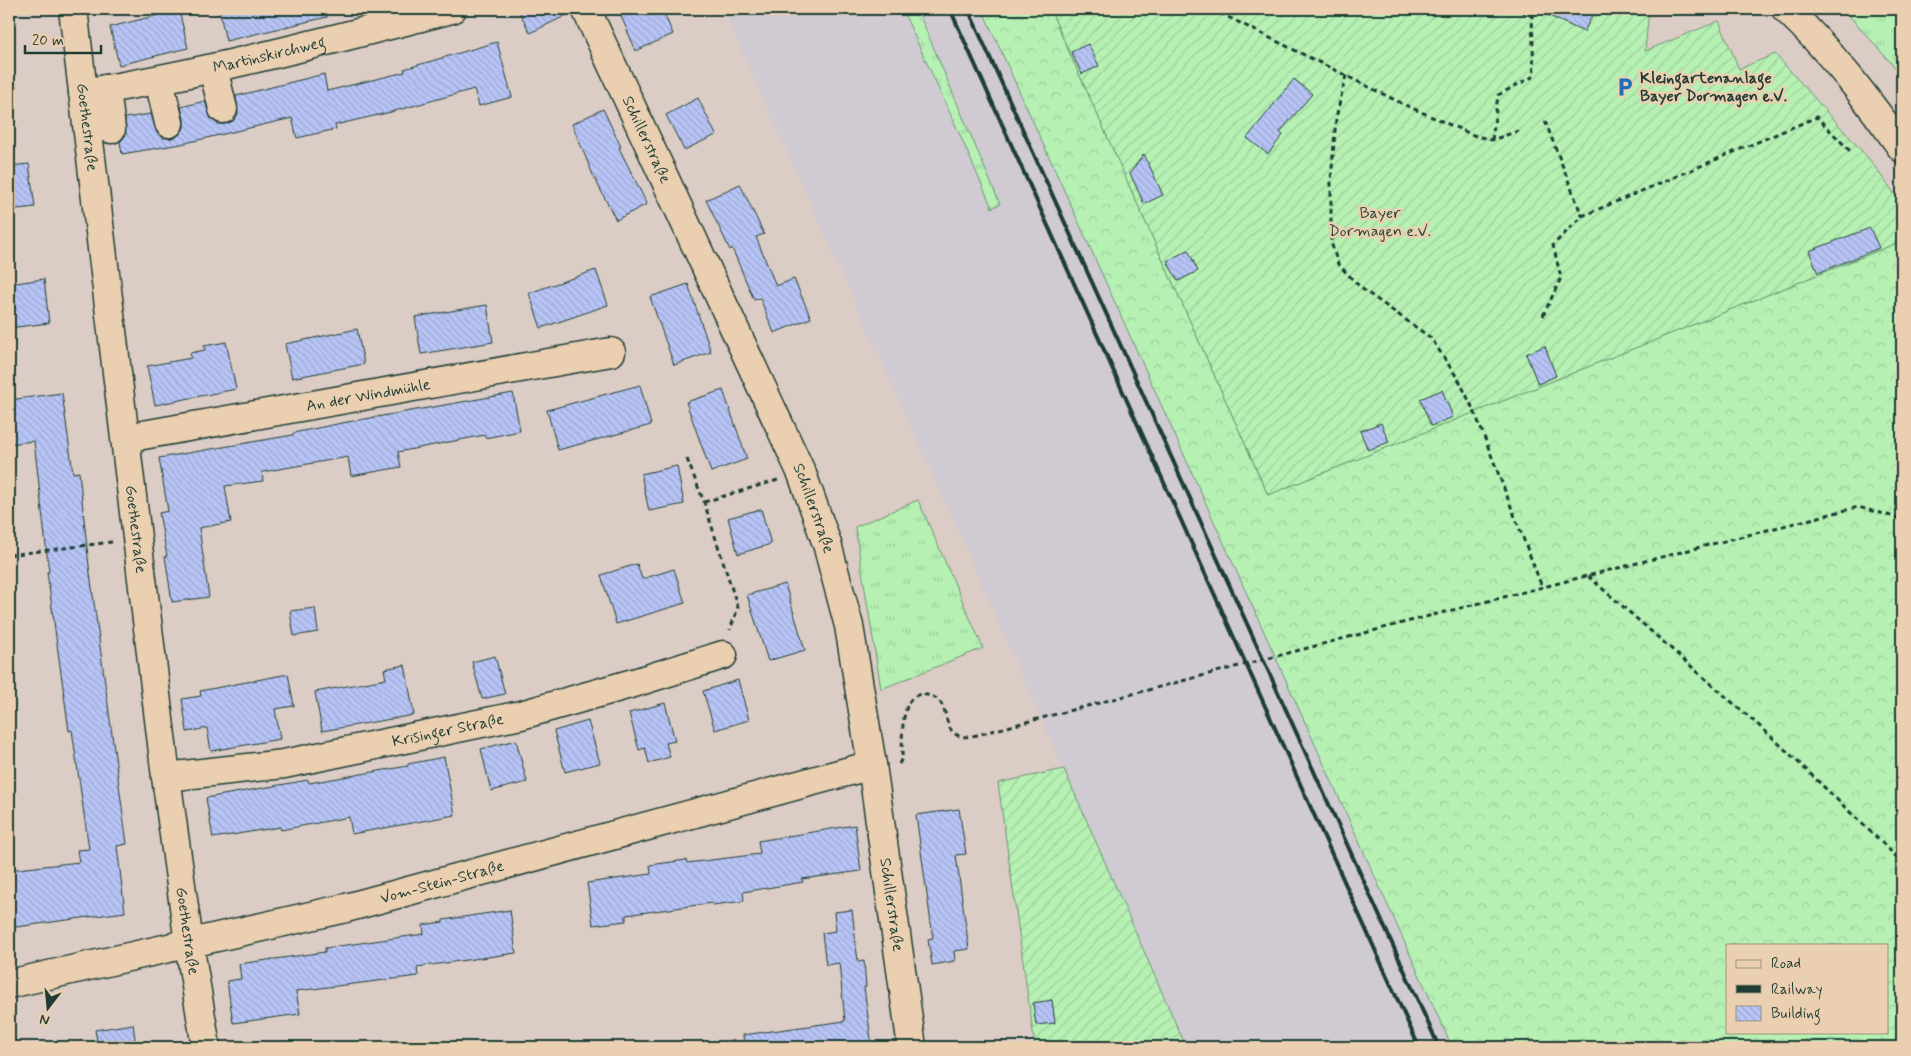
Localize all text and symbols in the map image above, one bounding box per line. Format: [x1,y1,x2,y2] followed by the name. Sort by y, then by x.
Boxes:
[25,22,101,54] scale bar
[32,31,64,51] text: 20 m
[211,31,328,78] street label: Martinskirchweg
[1640,68,1787,108] place label: Kleingartenanlage Bayer Dormagen e.V.
[1614,76,1636,98] parking icon: Kleingartenanlage Bayer Dormagen e.V.
[72,82,103,173] street label: Goethestraße
[617,92,676,187] street label: Schillerstraße
[1329,203,1431,242] park label: Bayer Dormagen e.V.
[304,374,432,416] street label: An der Windmühle
[788,460,840,556] street label: Schillerstraße
[120,484,152,575] street label: Goethestraße
[390,708,506,752] street label: Krisinger Straße
[378,855,506,909] street label: Vom-Stein-Straße
[875,857,909,953] street label: Schillerstraße
[171,886,205,977] street label: Goethestraße
[1726,944,1888,1034] legend
[1771,954,1801,974] text: Road
[1771,980,1823,1000] text: Railway
[22,984,72,1034] north arrow
[1771,1004,1821,1025] text: Building
[38,1010,52,1029] text: N

